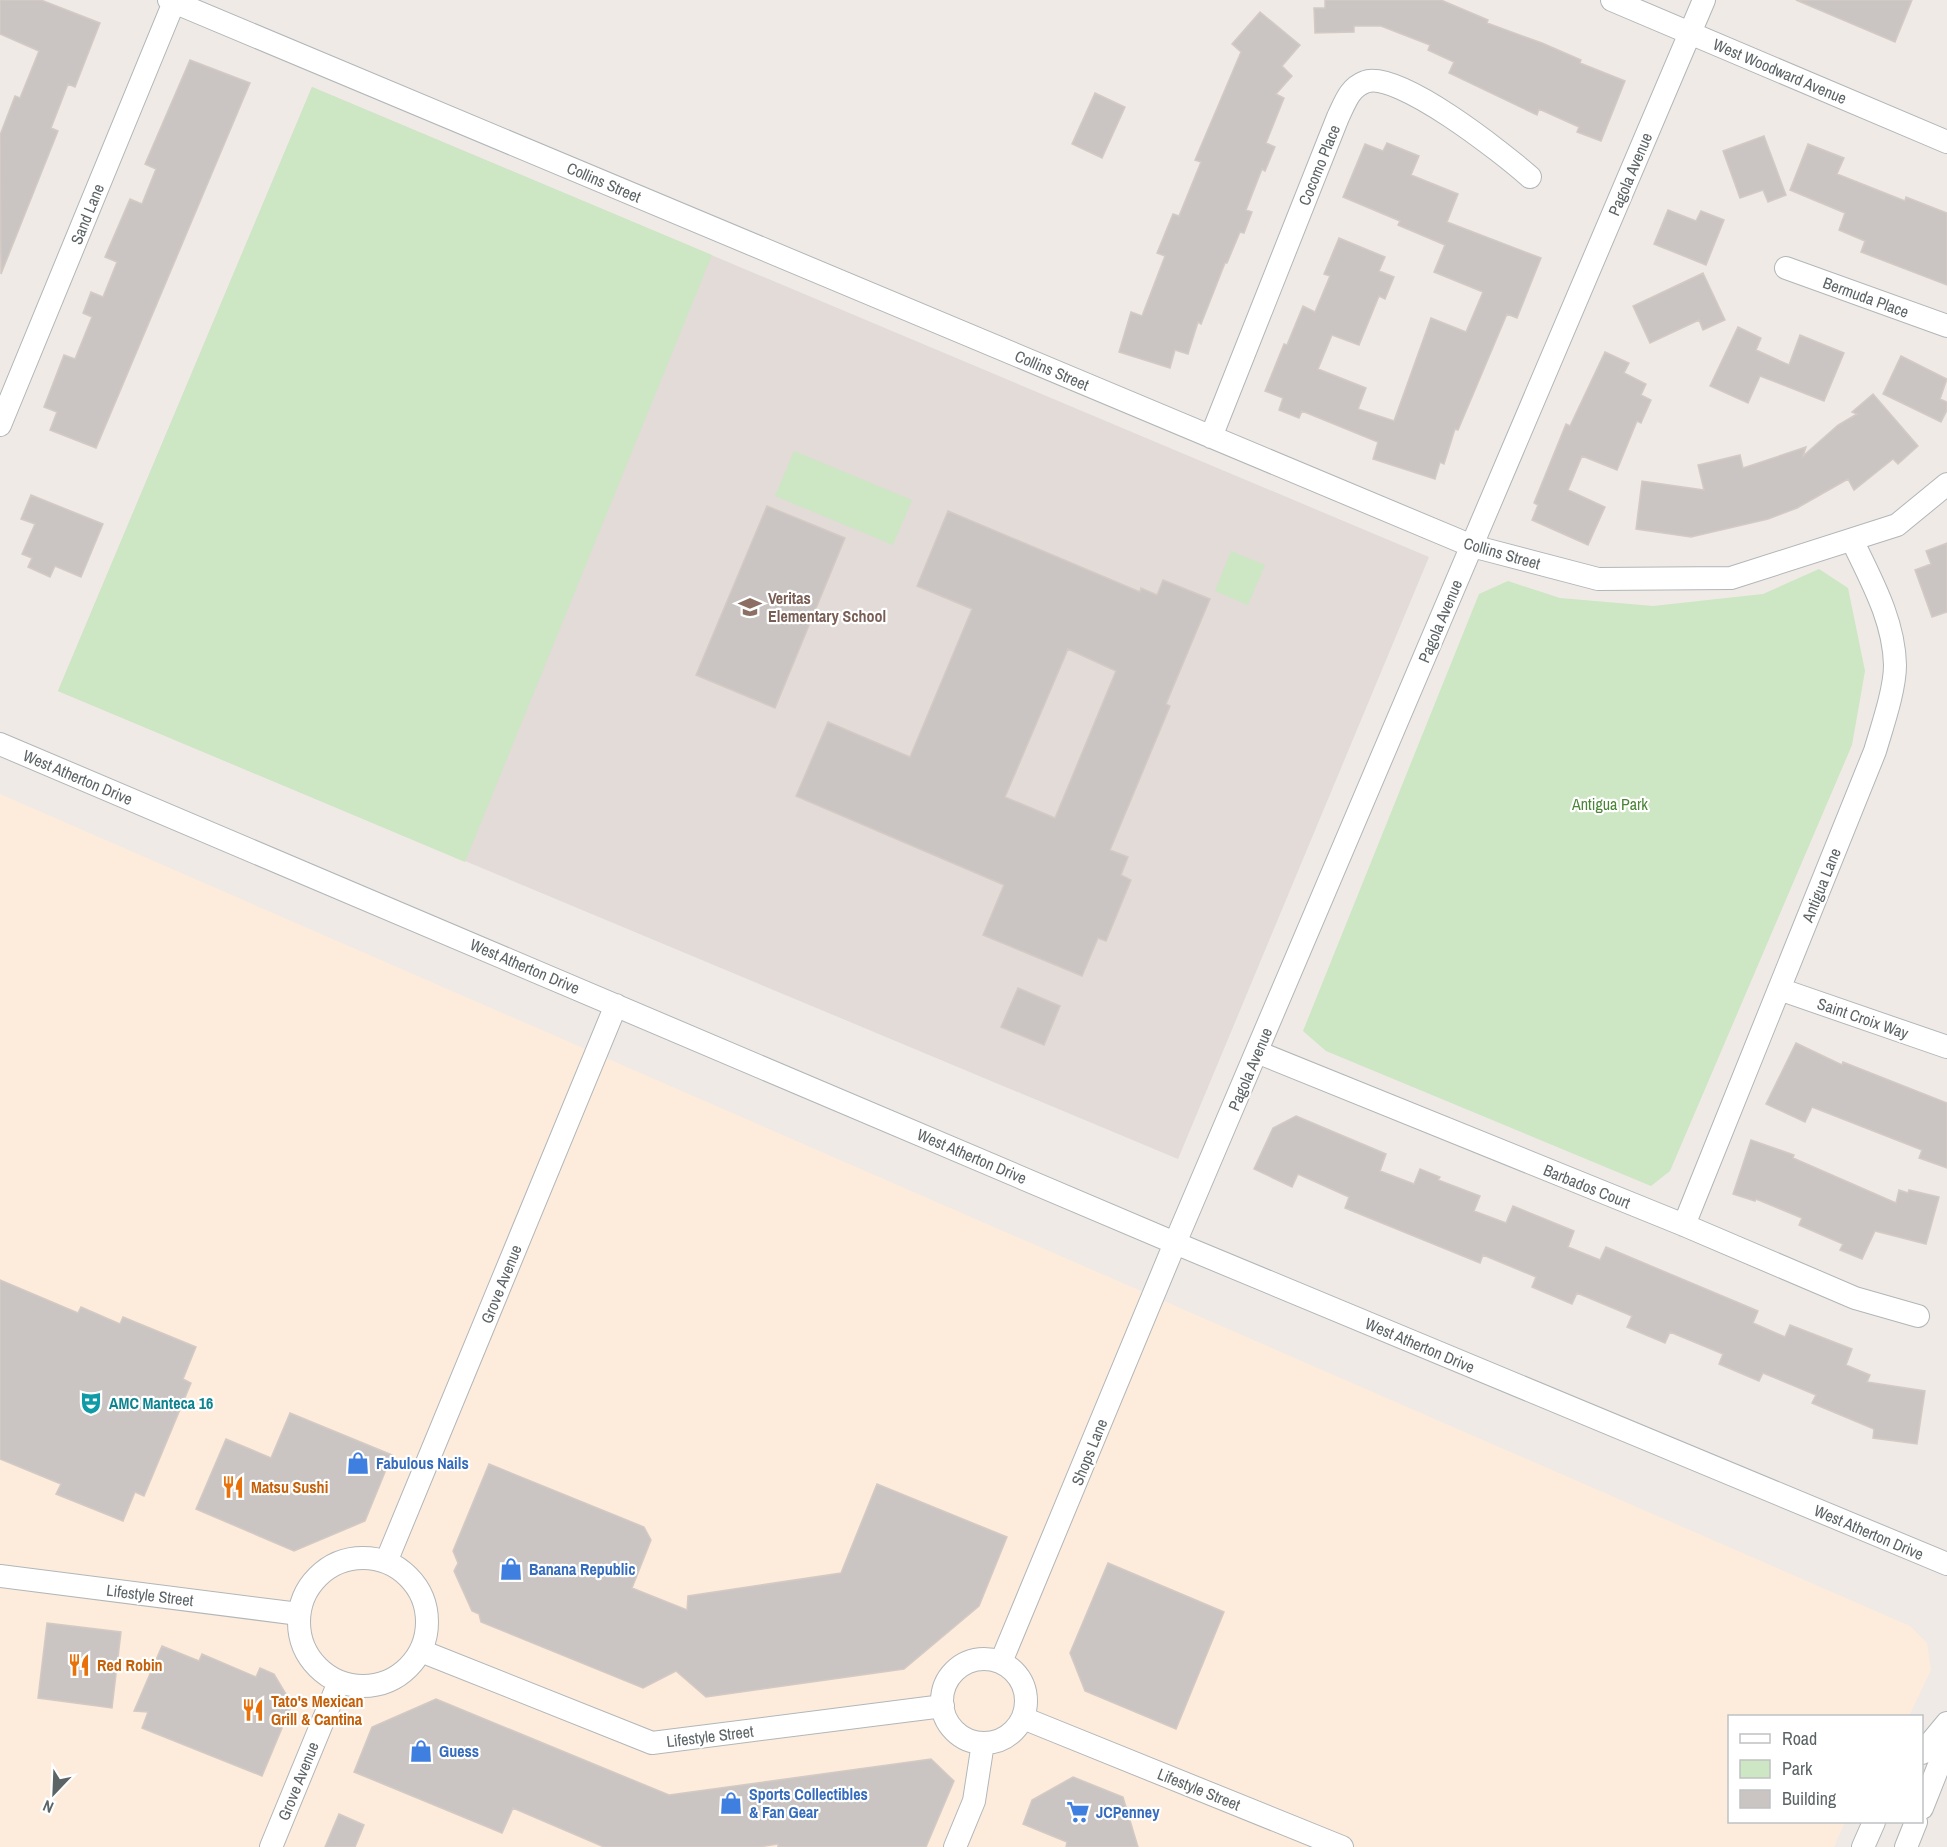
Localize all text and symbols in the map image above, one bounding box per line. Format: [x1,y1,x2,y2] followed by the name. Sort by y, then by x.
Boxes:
[1710,33,1850,109] street label: West Woodward Avenue
[1293,121,1345,209] street label: Cocomo Place
[1603,129,1657,219] street label: Pagola Avenue
[563,156,645,208] street label: Collins Street
[65,180,109,248] street label: Sand Lane
[1820,271,1912,323] street label: Bermuda Place
[1011,344,1093,396] street label: Collins Street
[1461,532,1543,575] street label: Collins Street
[1413,576,1467,666] street label: Pagola Avenue
[768,587,886,627] place label: Veritas Elementary School
[737,594,763,620] school or university icon: Veritas Elementary School
[20,744,136,810] street label: West Atherton Drive
[1571,793,1648,815] park label: Antigua Park
[1796,845,1846,926] street label: Antigua Lane
[467,933,583,999] street label: West Atherton Drive
[1814,992,1912,1044] street label: Saint Croix Way
[1223,1024,1277,1114] street label: Pagola Avenue
[914,1123,1030,1189] street label: West Atherton Drive
[1540,1159,1634,1214] street label: Barbados Court
[475,1241,527,1327] street label: Grove Avenue
[1362,1312,1478,1378] street label: West Atherton Drive
[78,1390,104,1416] theatre icon: AMC Manteca 16
[109,1392,213,1414] place label: AMC Manteca 16
[1066,1415,1112,1489] street label: Shops Lane
[345,1450,371,1476] shop icon: Fabulous Nails
[376,1452,469,1474] place label: Fabulous Nails
[220,1474,246,1500] restaurant icon: Matsu Sushi
[251,1476,328,1498] place label: Matsu Sushi
[1811,1499,1927,1565] street label: West Atherton Drive
[498,1556,524,1582] shop icon: Banana Republic
[529,1558,635,1580] place label: Banana Republic
[105,1579,195,1611] street label: Lifestyle Street
[66,1652,92,1678] restaurant icon: Red Robin
[97,1654,163,1676] place label: Red Robin
[271,1690,364,1730] place label: Tato's Mexican Grill & Cantina
[240,1697,266,1723] restaurant icon: Tato's Mexican Grill & Cantina
[1728,1715,1923,1823] legend
[665,1720,755,1752] street label: Lifestyle Street
[1782,1726,1817,1751] text: Road
[272,1738,324,1824] street label: Grove Avenue
[408,1738,434,1764] shop icon: Guess
[439,1740,479,1762] place label: Guess
[1782,1756,1813,1781] text: Park
[1154,1762,1244,1816] street label: Lifestyle Street
[24,1763,84,1823] north arrow
[749,1783,868,1823] place label: Sports Collectibles & Fan Gear
[1782,1786,1837,1811] text: Building
[718,1790,744,1816] shop icon: Sports Collectibles & Fan Gear
[39,1795,57,1819] text: N
[1065,1799,1091,1825] supermarket icon: JCPenney
[1096,1801,1160,1823] place label: JCPenney

